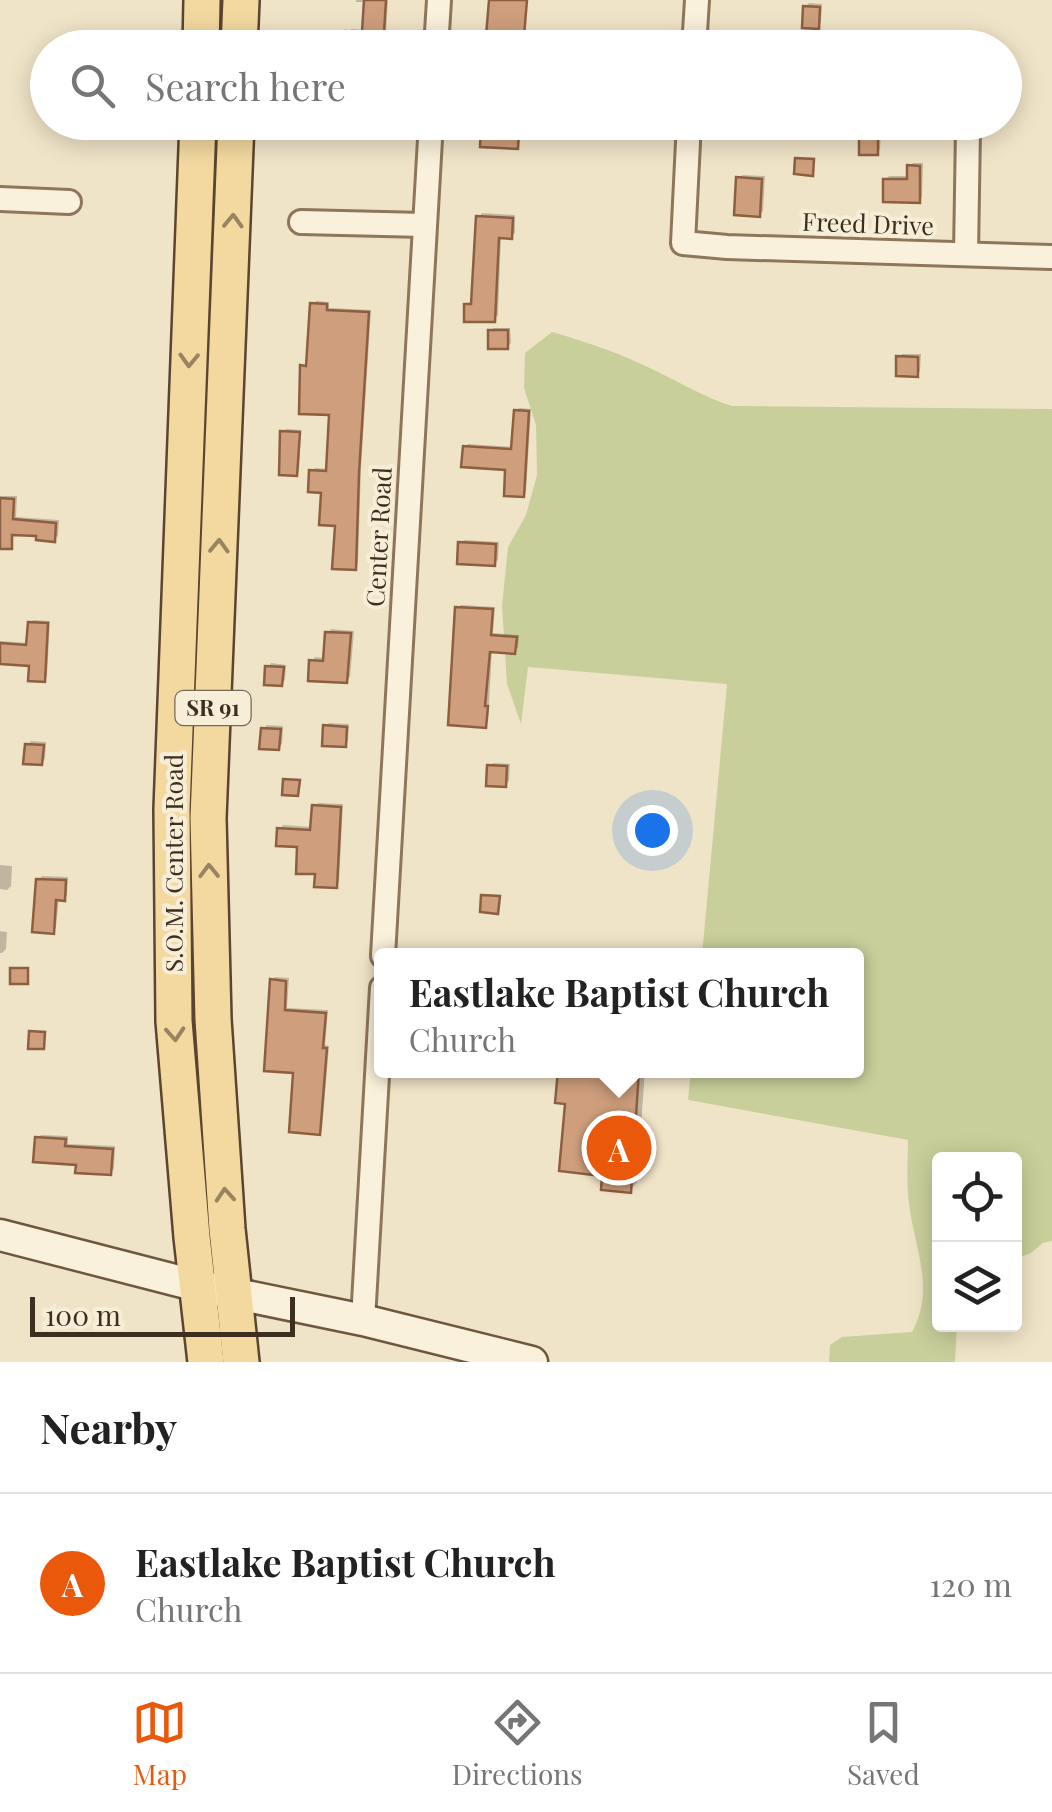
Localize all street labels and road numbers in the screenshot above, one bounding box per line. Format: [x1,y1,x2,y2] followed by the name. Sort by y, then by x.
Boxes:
[801,204,935,241] street label: Freed Drive
[357,466,398,608] street label: Center Road
[176,691,250,725] road number: SR 91
[156,754,189,972] street label: S.O.M. Center Road

